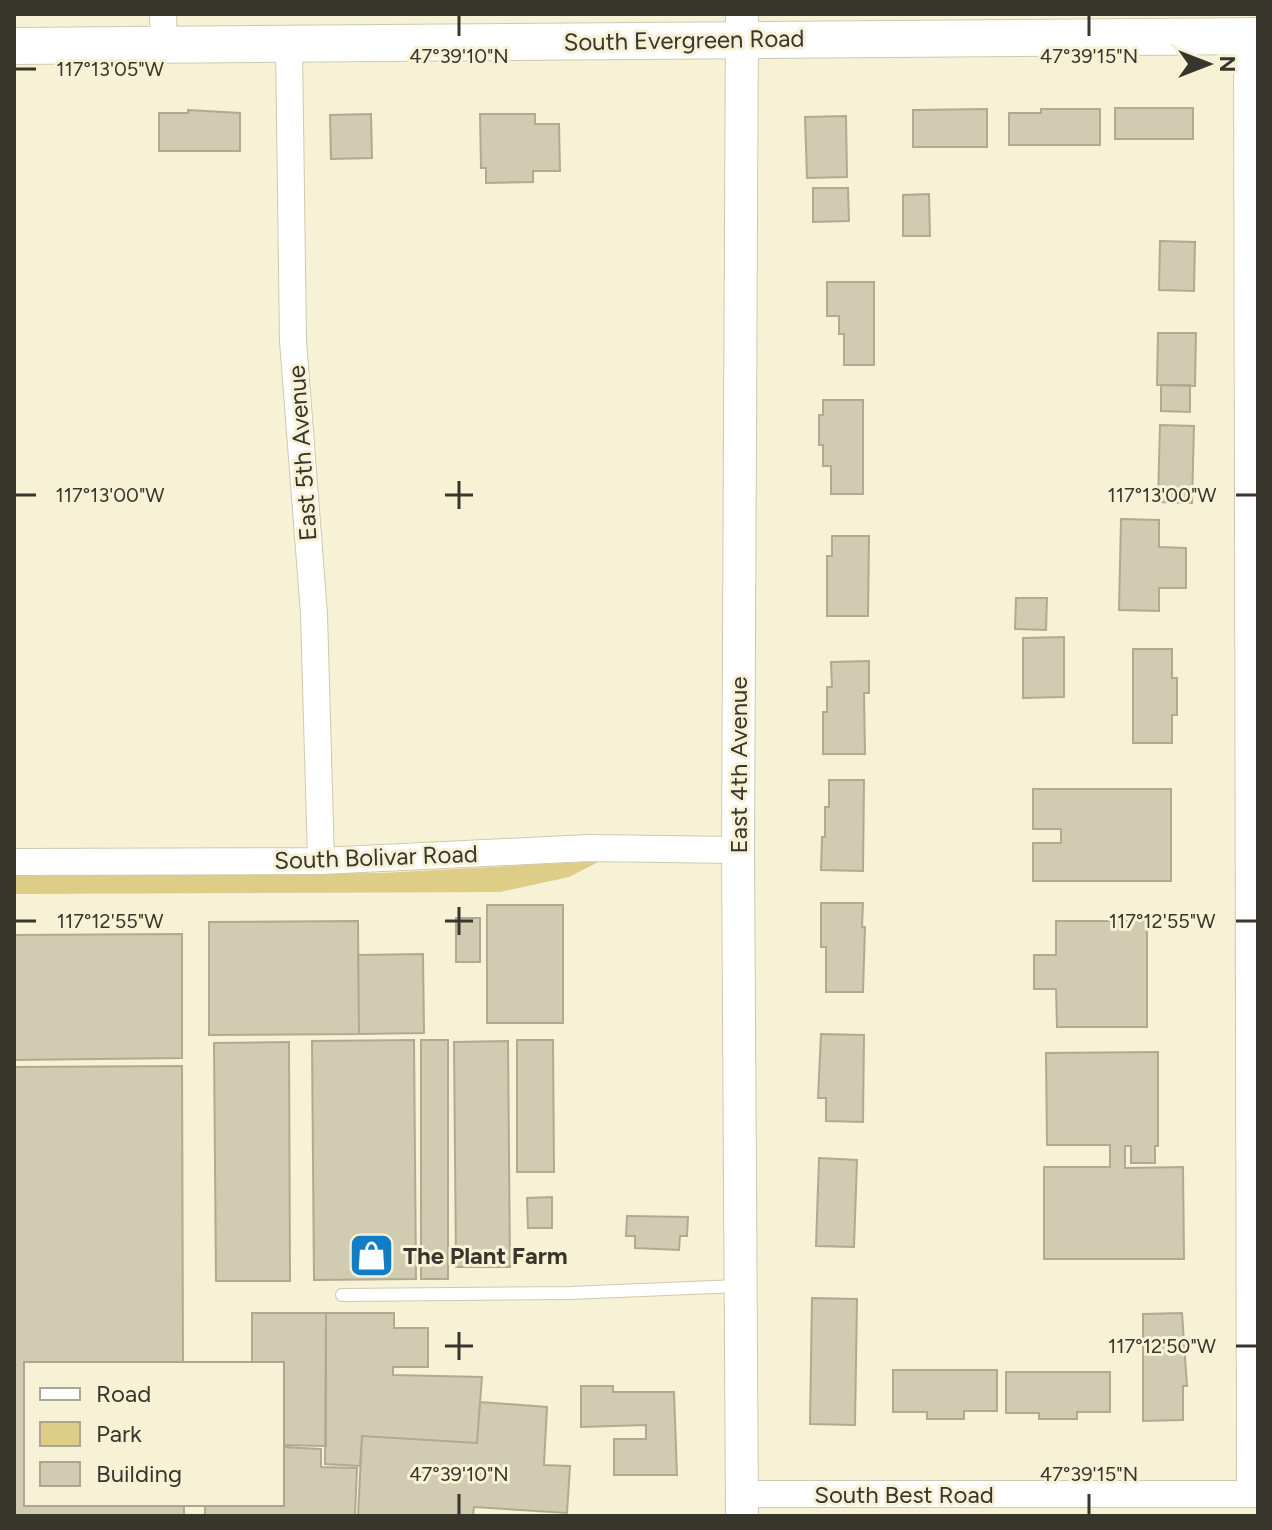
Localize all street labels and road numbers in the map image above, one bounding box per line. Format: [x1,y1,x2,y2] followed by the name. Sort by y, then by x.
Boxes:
[563,23,805,57] street label: South Evergreen Road
[281,364,323,542] street label: East 5th Avenue
[724,676,753,854] street label: East 4th Avenue
[274,839,478,875] street label: South Bolivar Road
[814,1480,994,1509] street label: South Best Road

